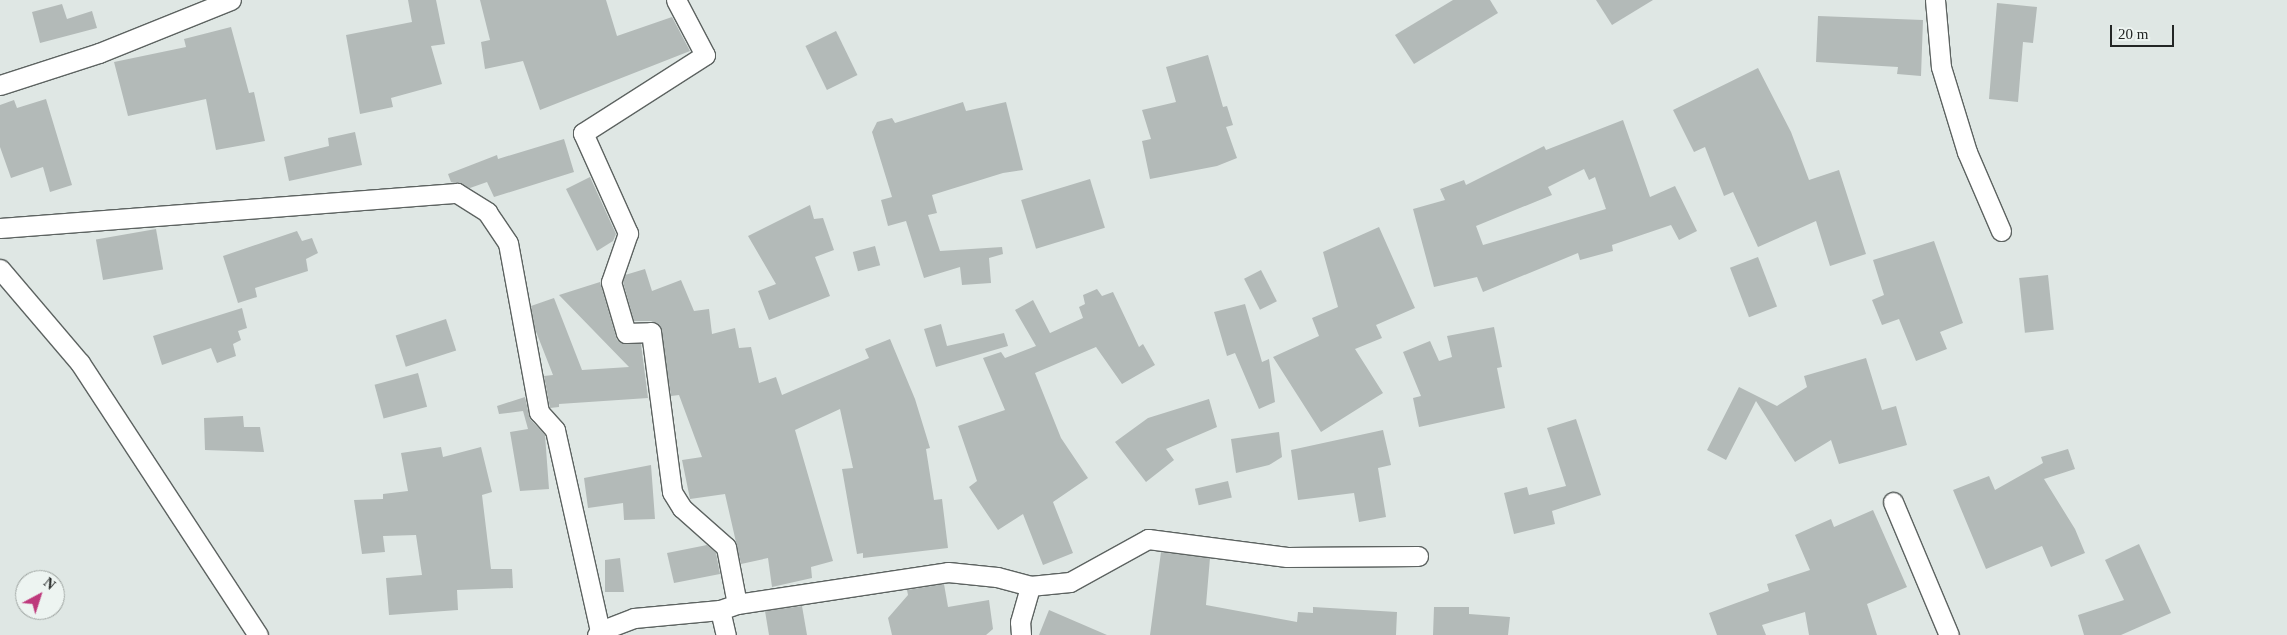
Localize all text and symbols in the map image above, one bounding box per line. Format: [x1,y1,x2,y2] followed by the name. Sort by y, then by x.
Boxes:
[2112,15,2176,47] scale bar
[2118,26,2148,42] text: 20 m
[15,570,65,620] north arrow
[41,575,58,593] text: N

